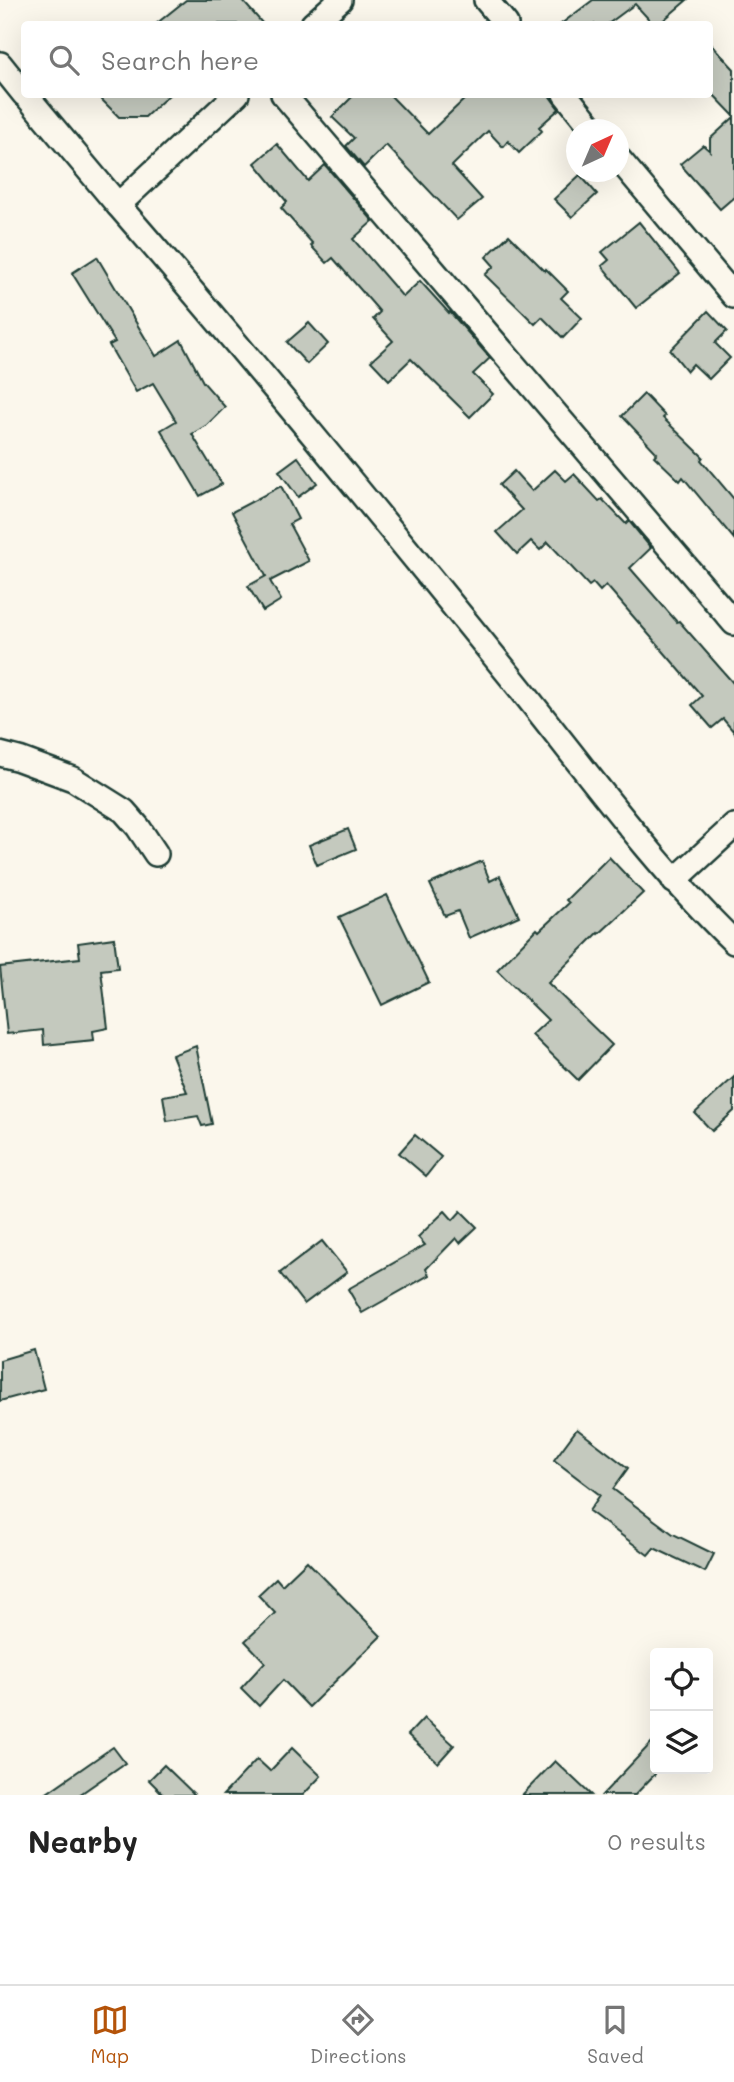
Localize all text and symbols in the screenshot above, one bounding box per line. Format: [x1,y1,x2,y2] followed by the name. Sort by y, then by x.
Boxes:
[21,21,713,98] search box
[45,41,83,79] icon: search
[101,43,259,77] text: Search here
[566,119,629,182] north arrow
[650,1648,713,1774] map controls
[650,1648,713,1711] button: locate
[650,1711,713,1774] button: layers
[28,1821,138,1861] text: Nearby
[608,1826,706,1856] text: 0 results
[90,2001,129,2068] tab: Map
[310,2001,406,2068] tab: Directions
[587,2001,644,2068] tab: Saved

